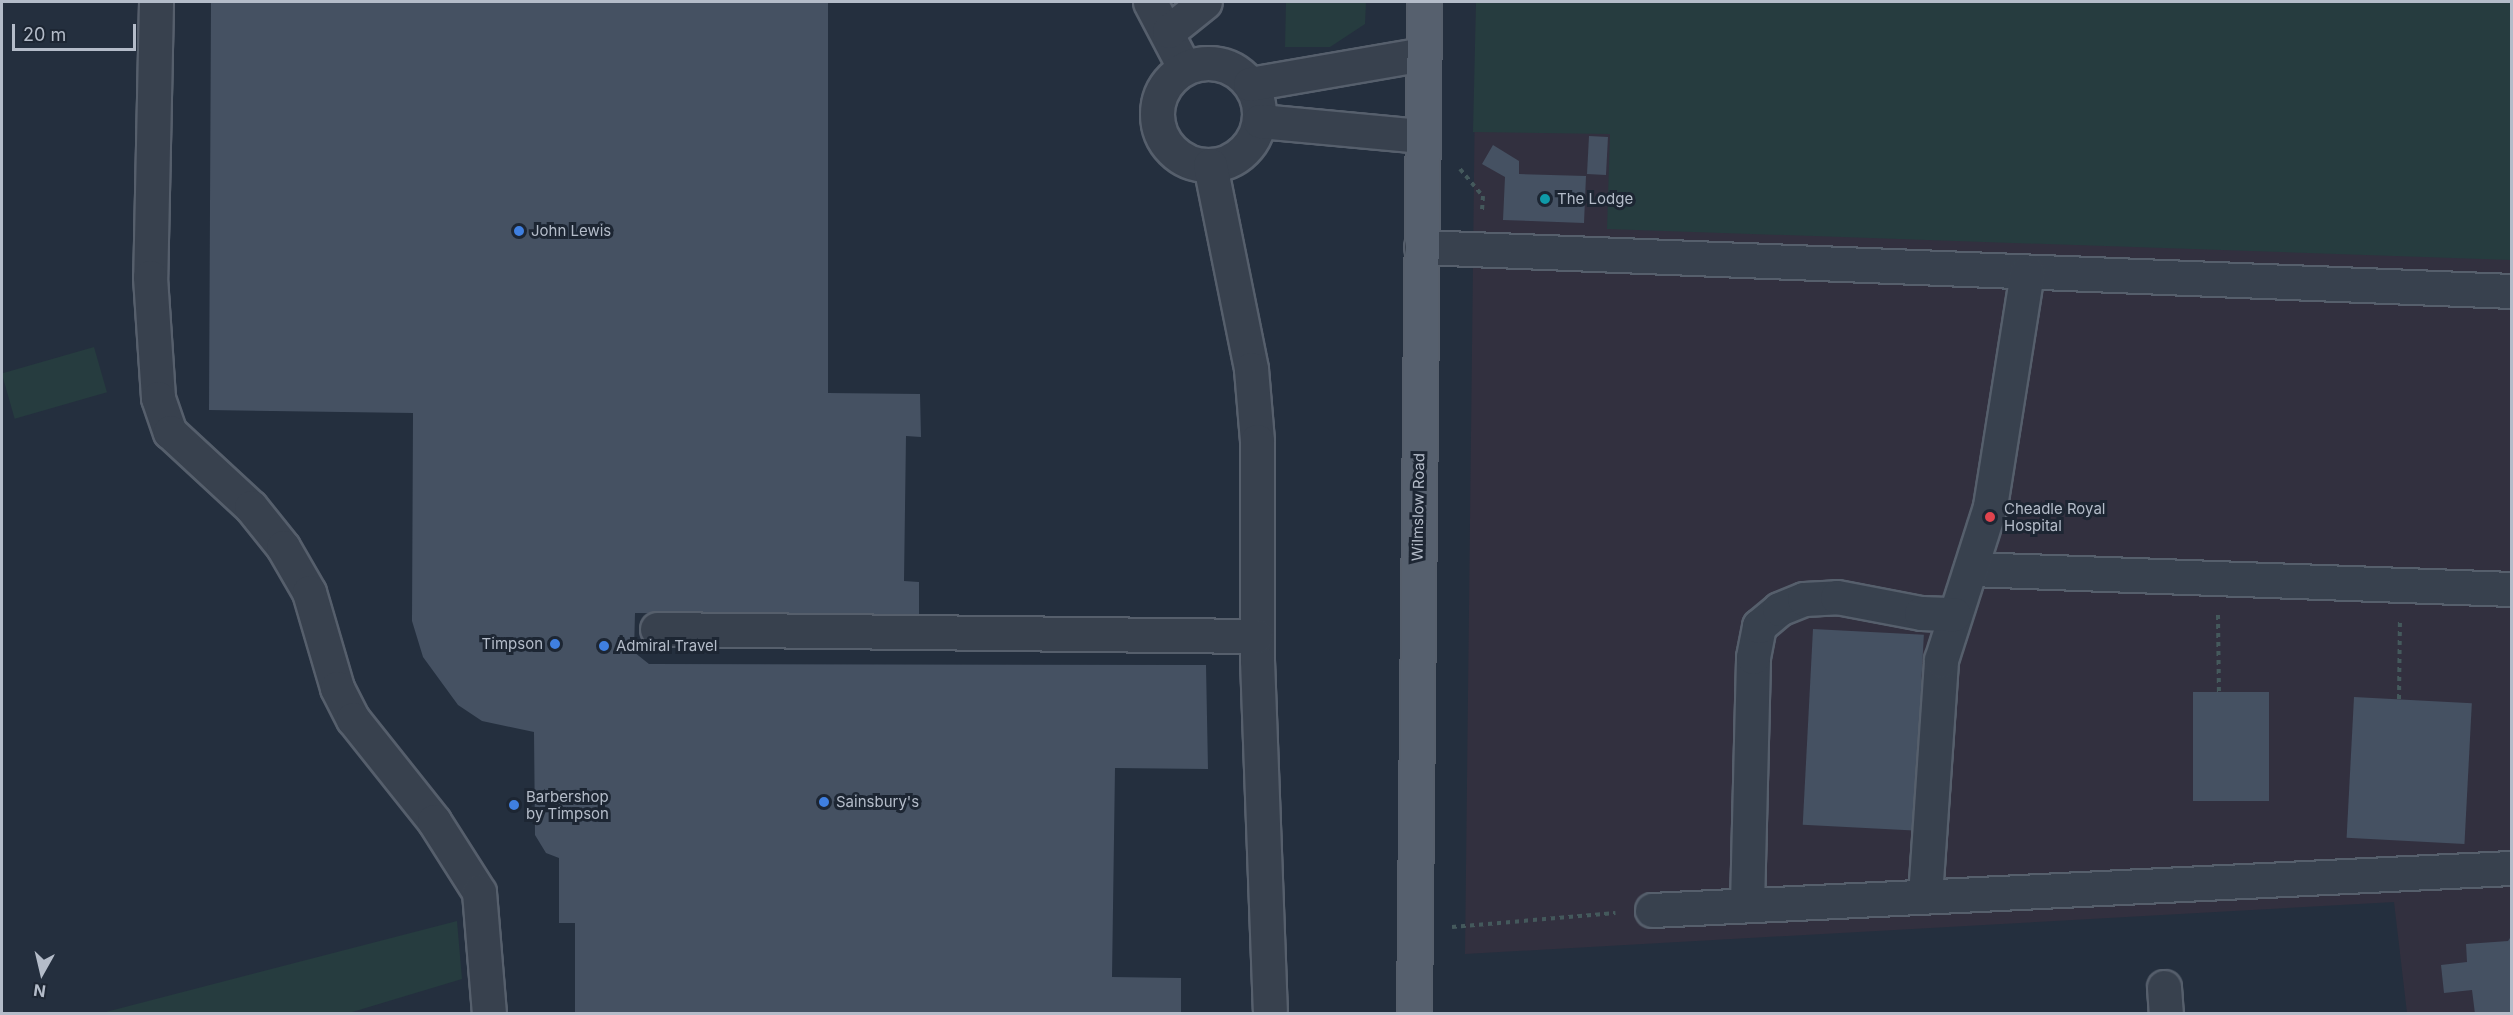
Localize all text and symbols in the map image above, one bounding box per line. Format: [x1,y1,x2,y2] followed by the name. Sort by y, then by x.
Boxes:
[15,12,140,50] scale bar
[23,24,66,45] text: 20 m
[1557,190,1633,208] place label: The Lodge
[1538,192,1552,206] marker: The Lodge
[531,222,611,240] place label: John Lewis
[512,224,526,238] marker: John Lewis
[1408,453,1428,561] street label: Wilmslow Road
[2004,499,2105,534] place label: Cheadle Royal Hospital
[1981,508,1999,526] marker: Cheadle Royal Hospital
[482,635,543,653] place label: Timpson
[548,637,562,651] marker: Timpson
[616,637,717,655] place label: Admiral Travel
[597,639,611,653] marker: Admiral Travel
[526,787,609,822] place label: Barbershop by Timpson
[836,793,919,811] place label: Sainsbury's
[817,795,831,809] marker: Sainsbury's
[507,798,521,812] marker: Barbershop by Timpson
[12,943,72,1003] north arrow
[32,980,47,1002] text: N

